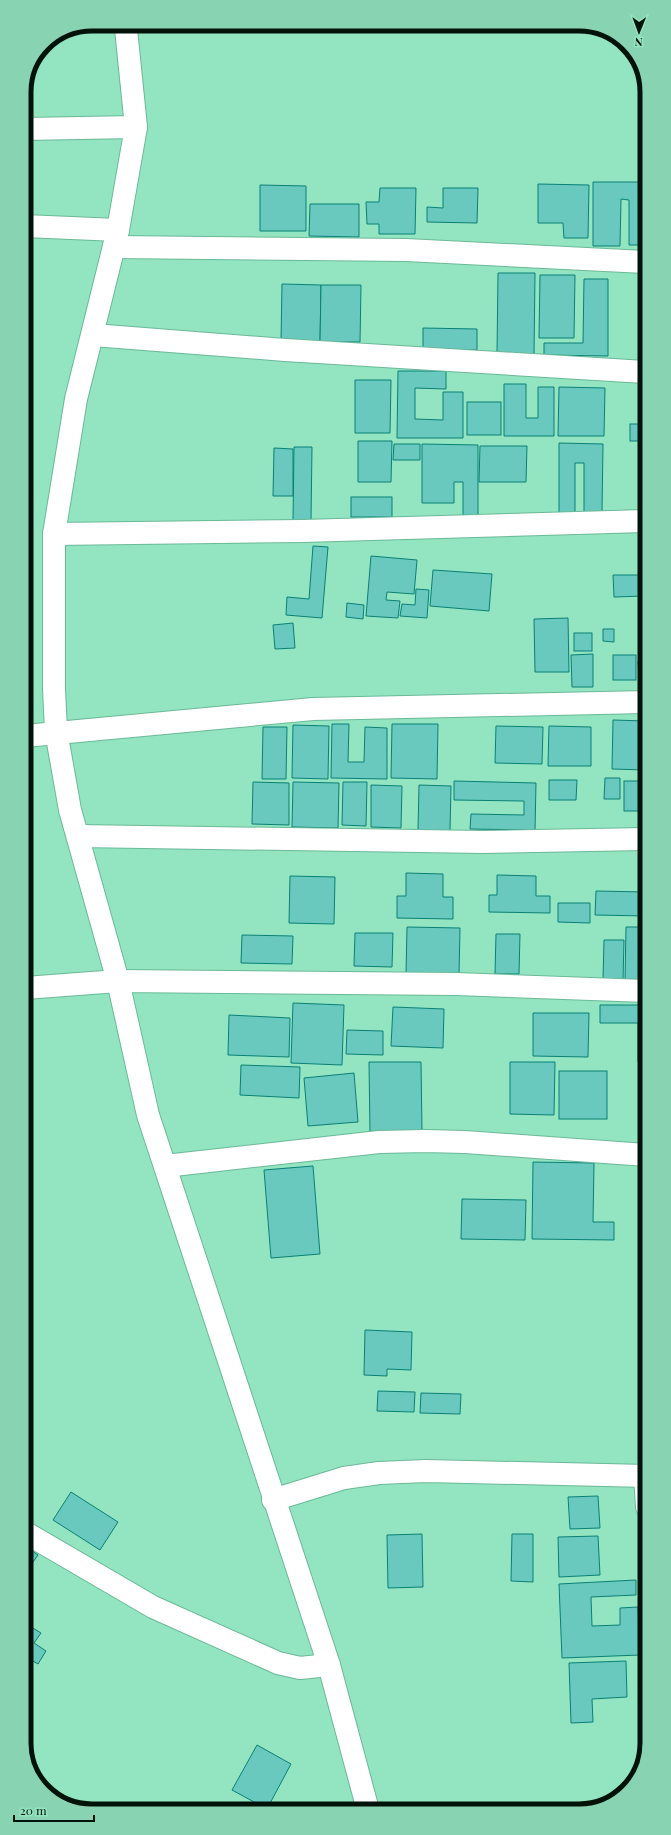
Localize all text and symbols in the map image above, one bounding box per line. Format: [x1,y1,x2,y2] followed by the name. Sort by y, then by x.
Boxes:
[619,12,659,52] north arrow
[635,35,643,50] text: N
[14,1797,94,1823] scale bar
[20,1802,47,1818] text: 20 m

